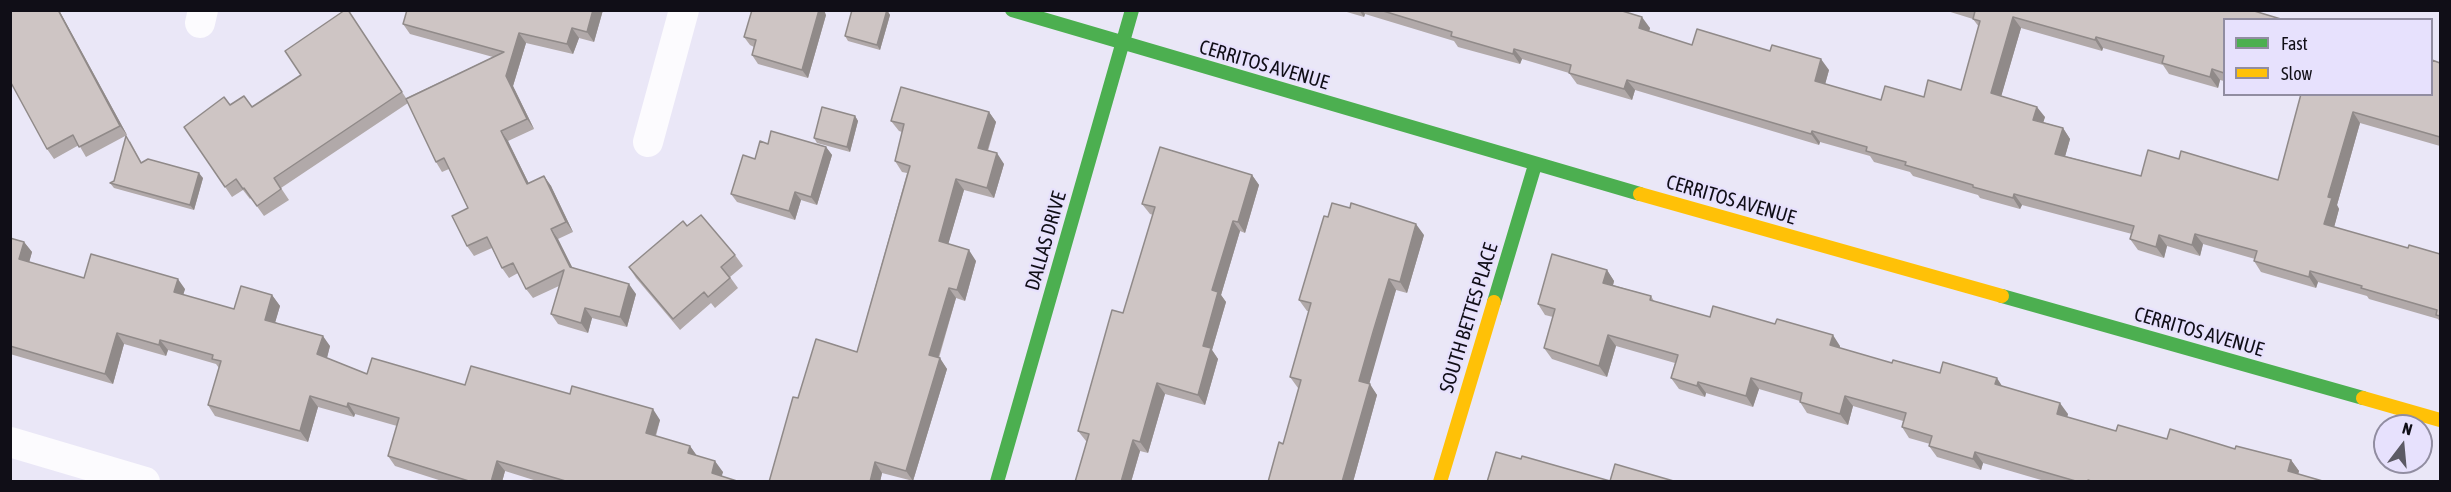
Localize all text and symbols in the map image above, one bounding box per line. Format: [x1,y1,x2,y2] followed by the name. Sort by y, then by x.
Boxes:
[2223,18,2433,96] legend
[2281,33,2308,54] text: Fast
[1196,35,1332,95] street label: CERRITOS AVENUE
[2281,63,2312,84] text: Slow
[1663,170,1799,230] street label: CERRITOS AVENUE
[1020,189,1072,293] street label: DALLAS DRIVE
[1435,240,1503,396] street label: SOUTH BETTES PLACE
[2131,302,2267,362] street label: CERRITOS AVENUE
[2373,414,2433,474] north arrow
[2400,419,2414,439] text: N

